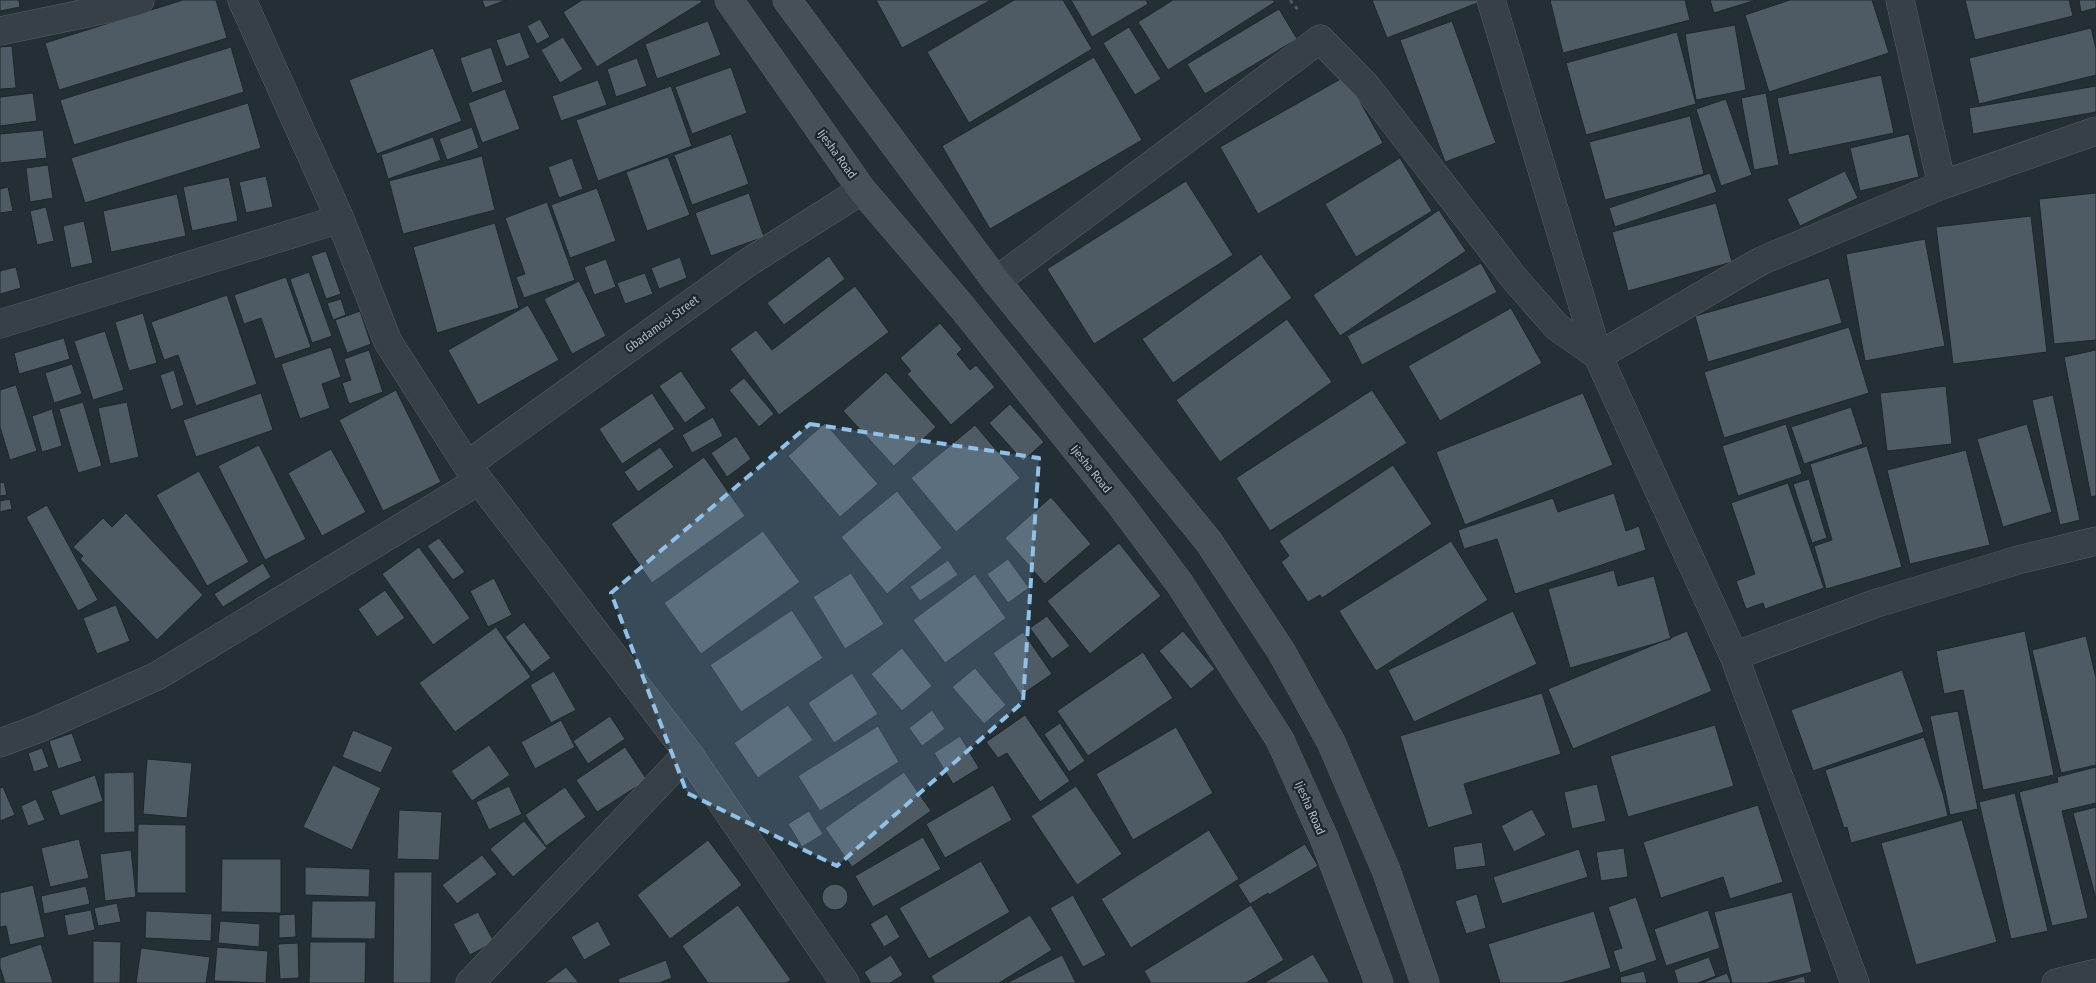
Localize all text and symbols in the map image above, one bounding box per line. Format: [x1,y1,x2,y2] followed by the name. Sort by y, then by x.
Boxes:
[815,127,859,181] street label: Ijesha Road
[623,293,702,355] street label: Gbadamosi Street
[1068,442,1114,496] street label: Ijesha Road
[1292,779,1328,837] street label: Ijesha Road

